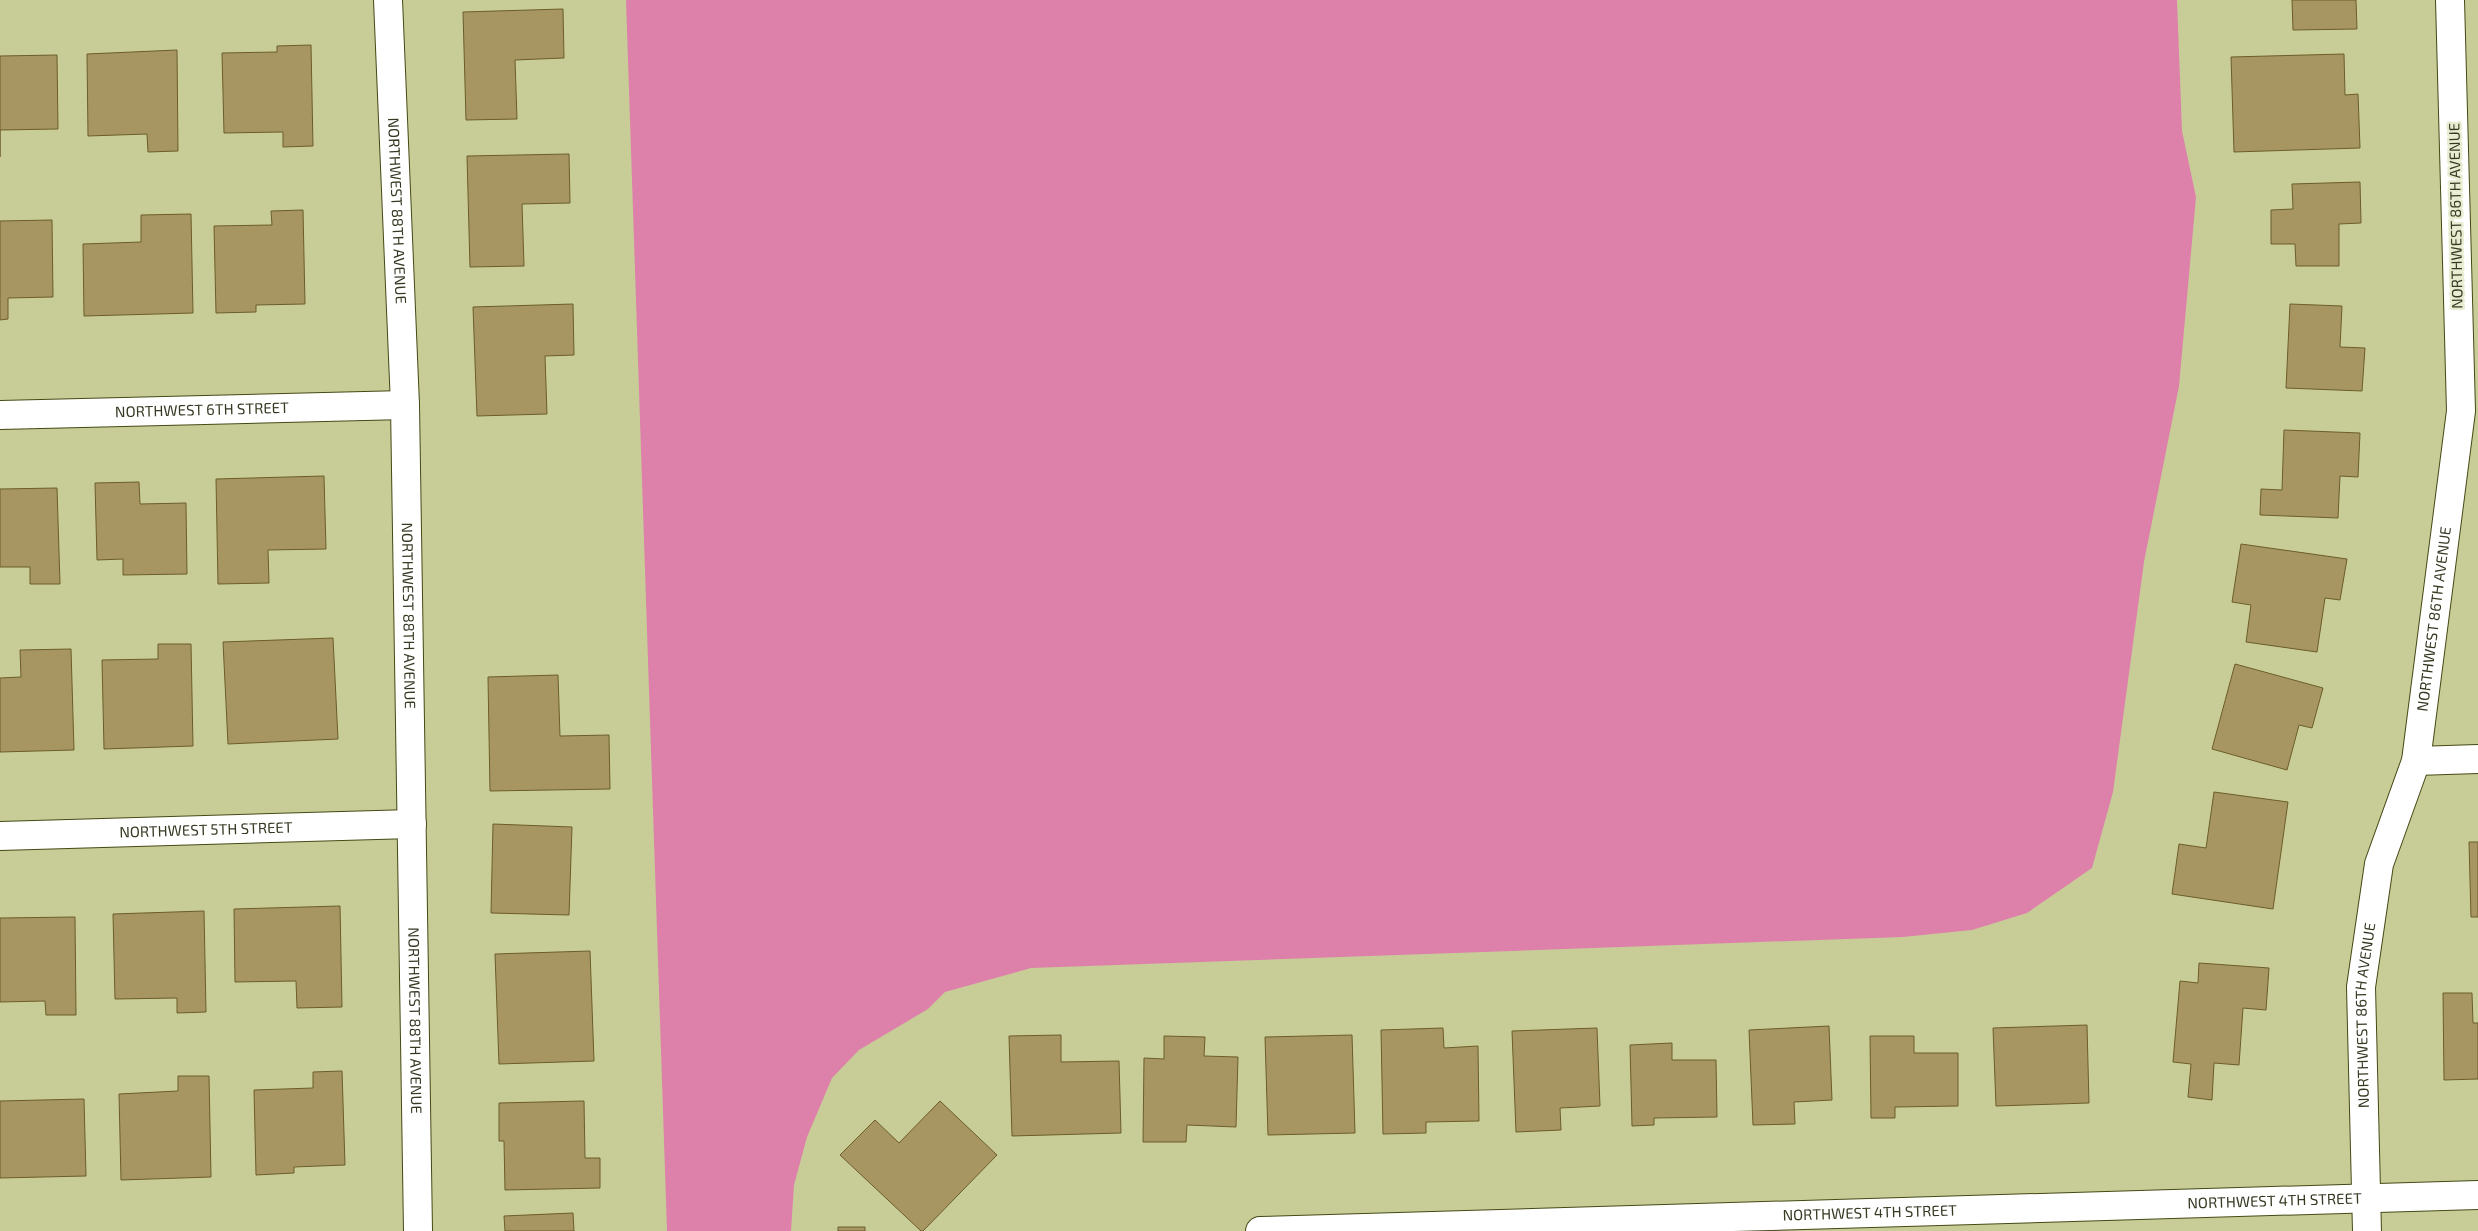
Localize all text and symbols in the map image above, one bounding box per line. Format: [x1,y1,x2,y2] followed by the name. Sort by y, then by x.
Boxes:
[385,117,411,304] street label: NORTHWEST 88TH AVENUE
[2444,123,2466,309] street label: NORTHWEST 86TH AVENUE
[115,398,289,420] street label: NORTHWEST 6TH STREET
[399,522,420,709] street label: NORTHWEST 88TH AVENUE
[2412,525,2454,712] street label: NORTHWEST 86TH AVENUE
[119,817,293,841] street label: NORTHWEST 5TH STREET
[2351,921,2378,1108] street label: NORTHWEST 86TH AVENUE
[405,927,426,1114] street label: NORTHWEST 88TH AVENUE
[2187,1188,2362,1212] street label: NORTHWEST 4TH STREET
[1782,1200,1957,1224] street label: NORTHWEST 4TH STREET

